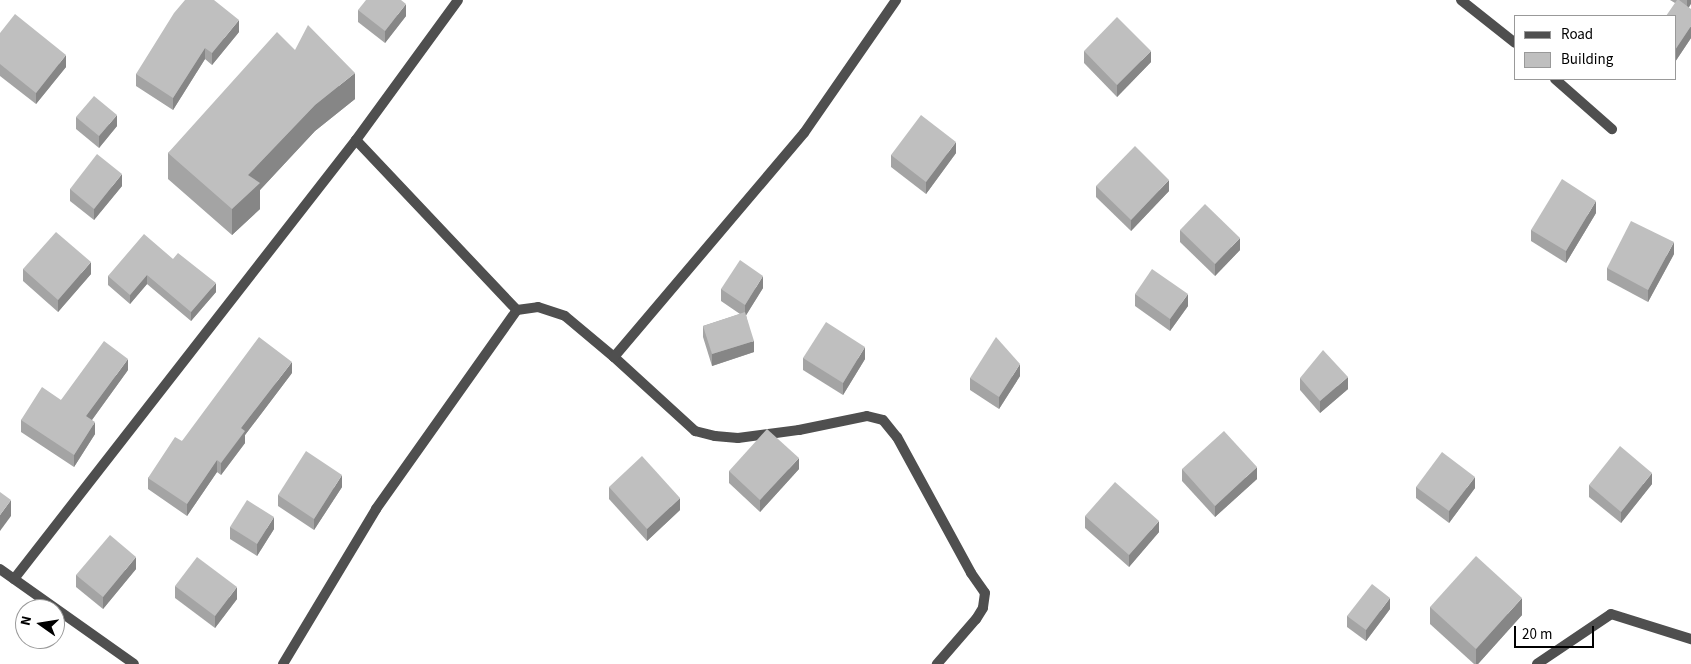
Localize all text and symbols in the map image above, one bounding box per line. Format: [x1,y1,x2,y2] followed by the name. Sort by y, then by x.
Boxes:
[1514,15,1676,80] legend
[1561,24,1593,45] text: Road
[1561,49,1613,70] text: Building
[15,599,65,649] north arrow
[16,614,37,628] text: N
[1516,616,1596,648] scale bar
[1522,624,1552,645] text: 20 m

